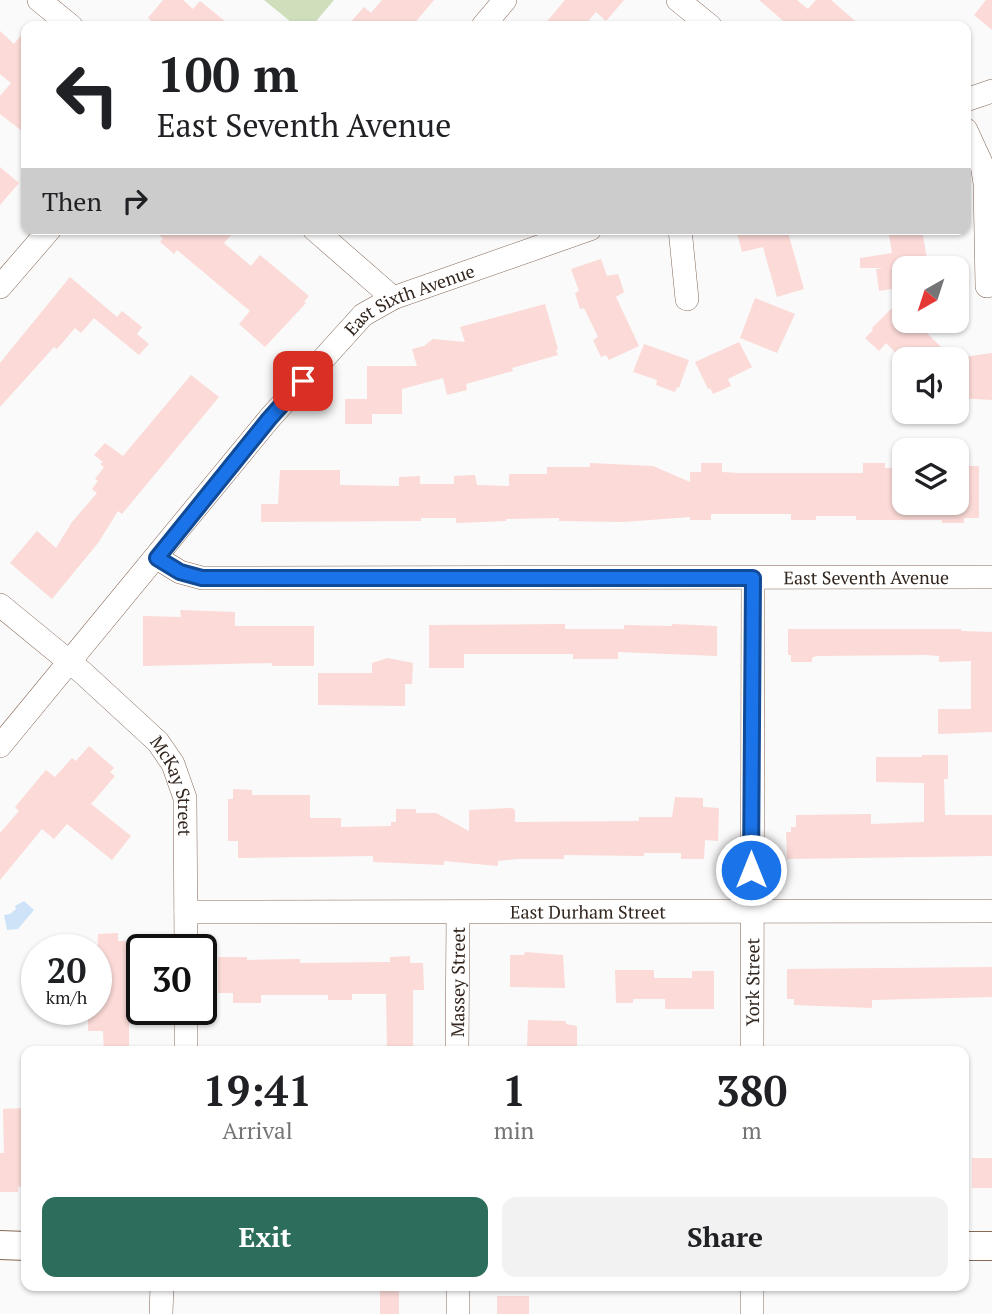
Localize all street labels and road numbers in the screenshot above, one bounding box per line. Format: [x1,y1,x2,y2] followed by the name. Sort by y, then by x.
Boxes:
[339,258,478,340] street label: East Sixth Avenue
[783,565,949,589] street label: East Seventh Avenue
[145,731,197,837] street label: McKay Street
[510,899,666,924] street label: East Durham Street
[445,926,470,1037] street label: Massey Street
[740,937,764,1026] street label: York Street

